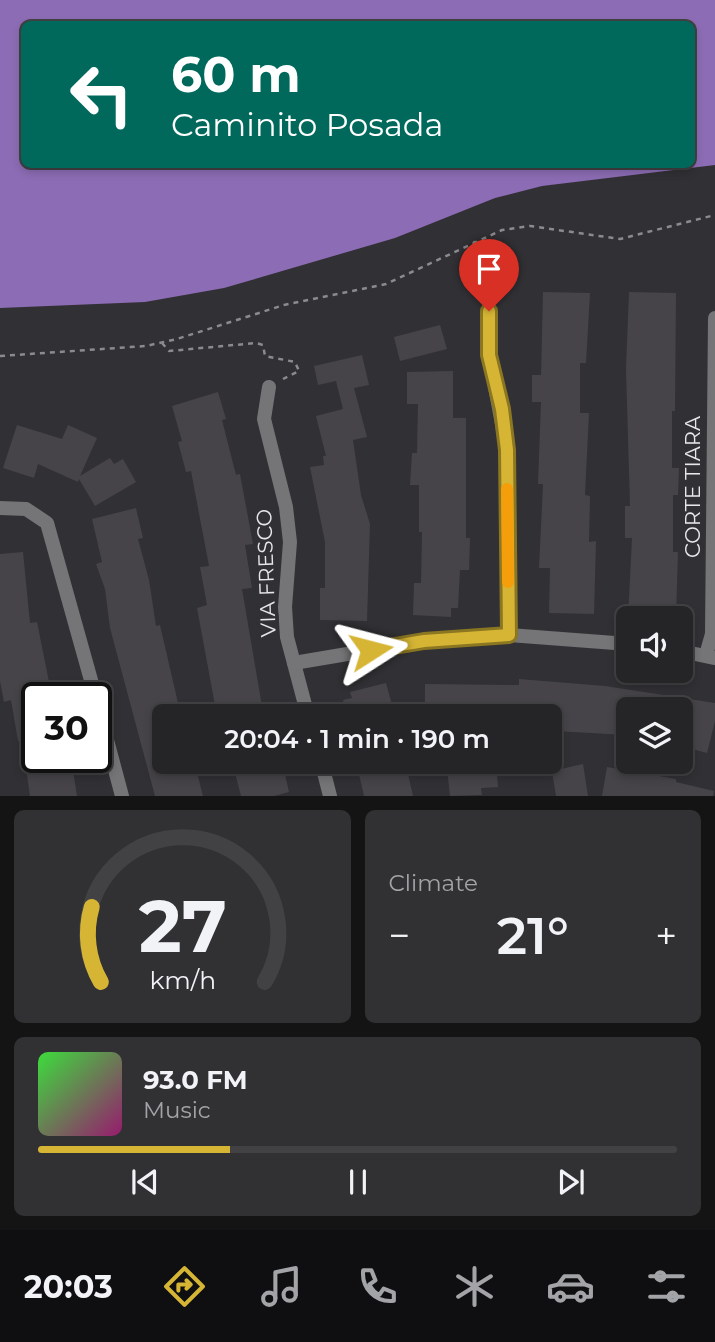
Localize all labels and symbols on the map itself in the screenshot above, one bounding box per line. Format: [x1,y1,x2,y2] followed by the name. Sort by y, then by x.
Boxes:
[459,239,519,311] pin
[680,415,705,558] street label: CORTE TIARA
[251,508,281,638] street label: VIA FRESCO
[334,613,408,687] position arrow
[21,682,112,773] speed limit sign: 30

